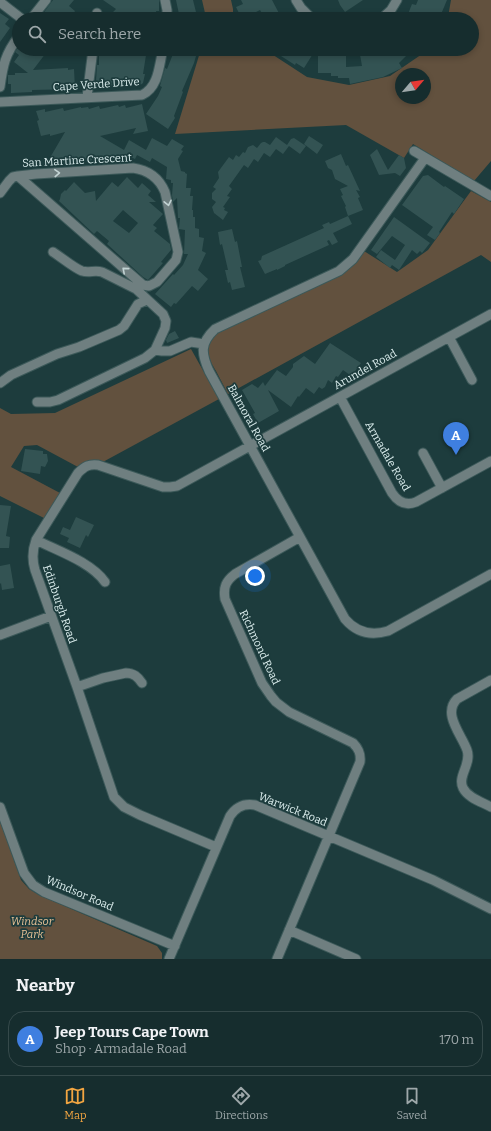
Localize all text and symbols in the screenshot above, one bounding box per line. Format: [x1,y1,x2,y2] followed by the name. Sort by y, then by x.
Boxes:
[12,12,479,56] search box
[26,23,48,45] icon: search
[58,25,141,43] text: Search here
[395,68,431,104] north arrow
[52,75,140,94] street label: Cape Verde Drive
[22,151,132,170] street label: San Martine Crescent
[54,168,60,177] one-way arrow
[163,200,171,206] one-way arrow
[122,267,130,274] one-way arrow
[331,347,399,392] street label: Arundel Road
[225,382,273,454] street label: Balmoral Road
[362,419,413,494] street label: Armadale Road
[443,422,469,455] pin: A
[40,563,79,646] street label: Edinburgh Road
[245,566,265,586] your location
[237,608,283,687] street label: Richmond Road
[257,790,330,829] street label: Warwick Road
[44,873,116,914] street label: Windsor Road
[11,915,54,941] park label: Windsor Park
[16,975,75,996] text: Nearby
[55,1023,209,1041] text: Jeep Tours Cape Town
[25,1032,35,1047] text: A
[439,1032,474,1047] text: 170 m
[55,1041,187,1056] text: Shop · Armadale Road
[64,1085,86,1122] tab: Map
[215,1085,268,1122] tab: Directions
[396,1085,427,1122] tab: Saved

